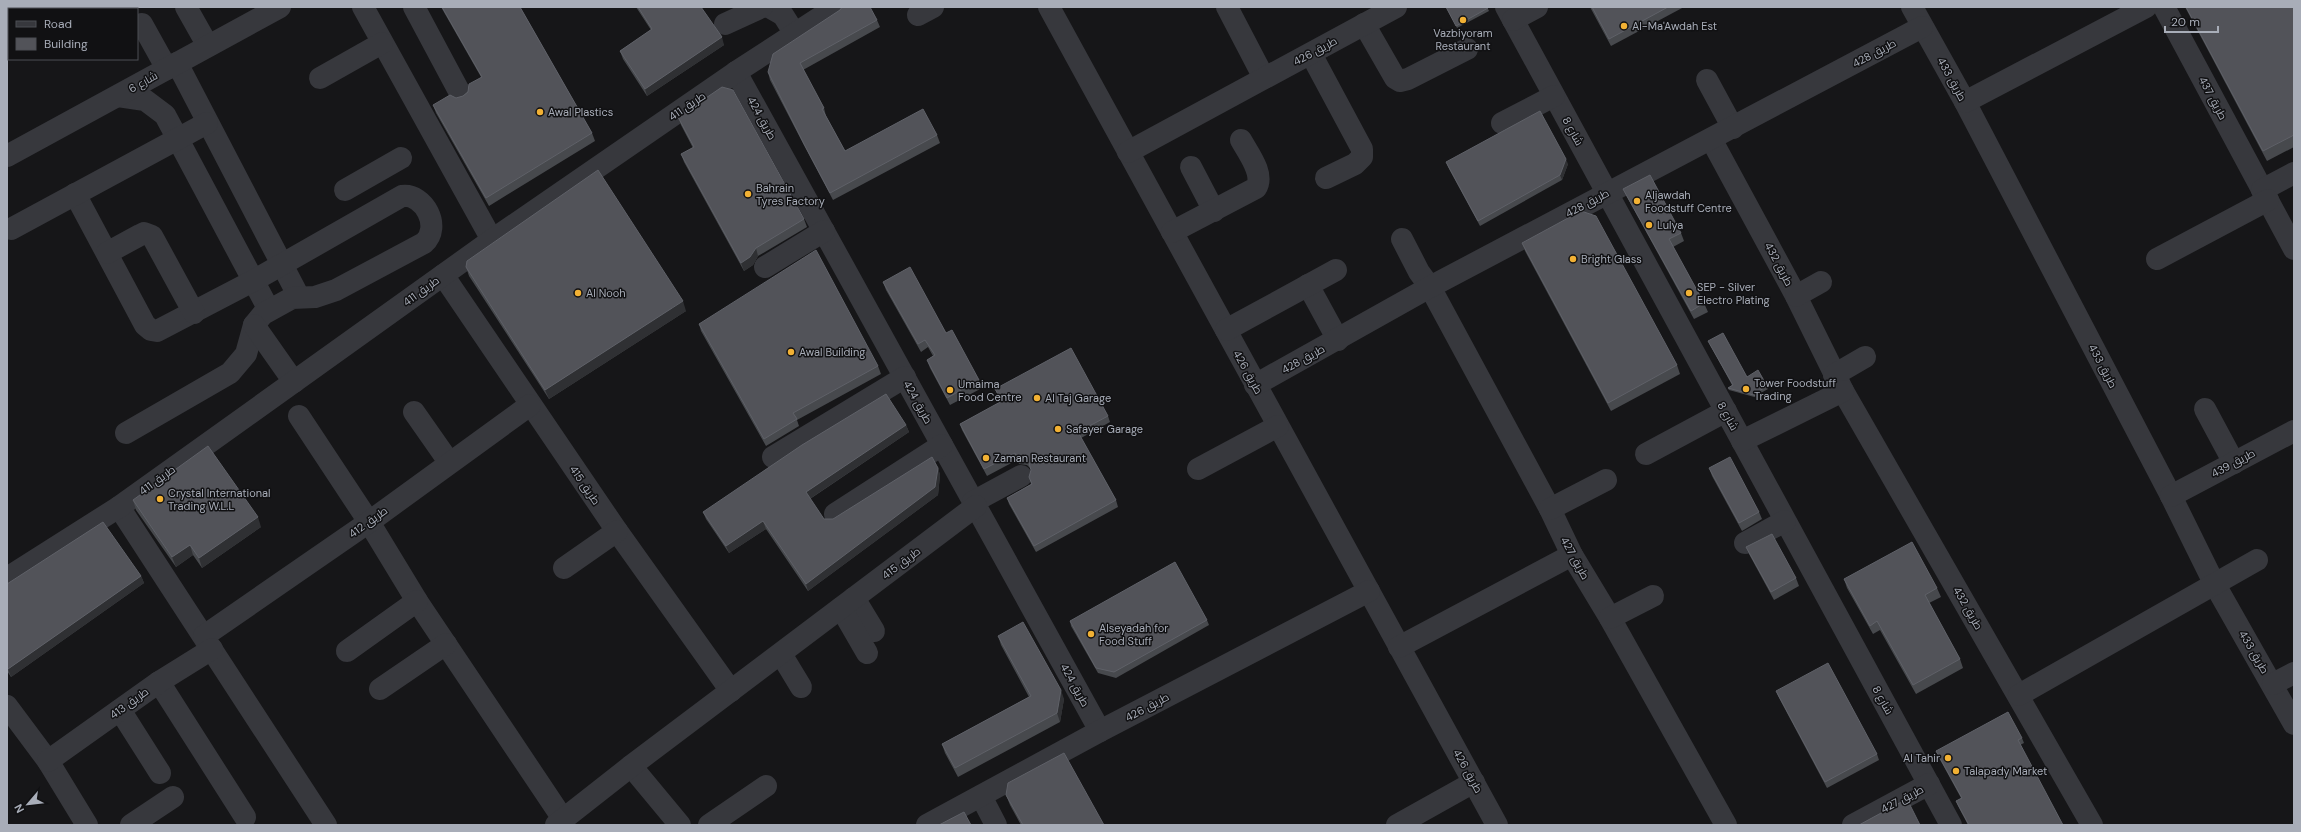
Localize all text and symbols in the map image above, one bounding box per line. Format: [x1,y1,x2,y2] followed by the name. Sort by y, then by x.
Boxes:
[8,8,138,60] legend
[2165,8,2218,34] scale bar
[2171,14,2200,30] text: 20 m
[1458,15,1468,25] marker: Vazbiyoram Restaurant
[44,16,72,32] text: Road
[1632,19,1717,33] place label: Al-Ma'Awdah Est
[1619,21,1629,31] marker: Al-Ma'Awdah Est
[1433,26,1493,53] place label: Vazbiyoram Restaurant
[1291,34,1339,68] street label: طريق 426
[44,36,88,52] text: Building
[1850,36,1898,70] street label: طريق 428
[1934,55,1970,103] street label: طريق 433
[126,68,161,97] street label: شارع 6
[2196,74,2230,122] street label: طريق 437
[666,89,708,123] street label: طريق 411
[744,94,780,142] street label: طريق 424
[548,105,613,119] place label: Awal Plastics
[535,107,545,117] marker: Awal Plastics
[1559,114,1587,148] street label: شارع 8
[756,181,825,208] place label: Bahrain Tyres Factory
[1563,186,1611,220] street label: طريق 428
[1645,188,1732,215] place label: Aljawdah Foodstuff Centre
[743,189,753,199] marker: Bahrain Tyres Factory
[1632,196,1642,206] marker: Aljawdah Foodstuff Centre
[1657,218,1683,232] place label: Lulya
[1644,220,1654,230] marker: Lulya
[1762,240,1796,288] street label: طريق 432
[1581,252,1642,266] place label: Bright Glass
[1568,254,1578,264] marker: Bright Glass
[400,273,442,309] street label: طريق 411
[1697,280,1770,307] place label: SEP - Silver Electro Plating
[586,286,626,300] place label: Al Nooh
[573,288,583,298] marker: Al Nooh
[1684,288,1694,298] marker: SEP - Silver Electro Plating
[1279,341,1327,377] street label: طريق 428
[2086,342,2120,390] street label: طريق 433
[799,345,865,359] place label: Awal Building
[786,347,796,357] marker: Awal Building
[1230,348,1266,396] street label: طريق 426
[1754,376,1836,403] place label: Tower Foodstuff Trading
[958,377,1021,404] place label: Umaima Food Centre
[900,378,936,426] street label: طريق 424
[1741,384,1751,394] marker: Tower Foodstuff Trading
[945,385,955,395] marker: Umaima Food Centre
[1045,391,1111,405] place label: Al Taj Garage
[1032,393,1042,403] marker: Al Taj Garage
[1714,399,1742,433] street label: شارع 8
[1066,422,1143,436] place label: Safayer Garage
[1053,424,1063,434] marker: Safayer Garage
[2209,446,2257,480] street label: طريق 439
[994,451,1086,465] place label: Zaman Restaurant
[981,453,991,463] marker: Zaman Restaurant
[136,462,178,498] street label: طريق 411
[567,462,603,508] street label: طريق 415
[168,486,270,513] place label: Crystal International Trading W.L.L
[155,494,165,504] marker: Crystal International Trading W.L.L
[346,503,390,541] street label: طريق 412
[1558,534,1592,582] street label: طريق 427
[879,544,923,582] street label: طريق 415
[1950,584,1986,632] street label: طريق 432
[1099,621,1168,648] place label: Alseyadah for Food Stuff
[2236,628,2272,676] street label: طريق 433
[1086,629,1096,639] marker: Alseyadah for Food Stuff
[1057,661,1093,709] street label: طريق 424
[1869,683,1897,717] street label: شارع 8
[107,684,151,722] street label: طريق 413
[1123,690,1171,724] street label: طريق 426
[1450,747,1486,795] street label: طريق 426
[1903,751,1940,765] place label: Al Tahir
[1943,753,1953,763] marker: Al Tahir
[1964,764,2047,778] place label: Talapady Market
[1951,766,1961,776] marker: Talapady Market
[1878,782,1926,816] street label: طريق 427
[8,784,48,824] north arrow
[11,802,27,816] text: N

